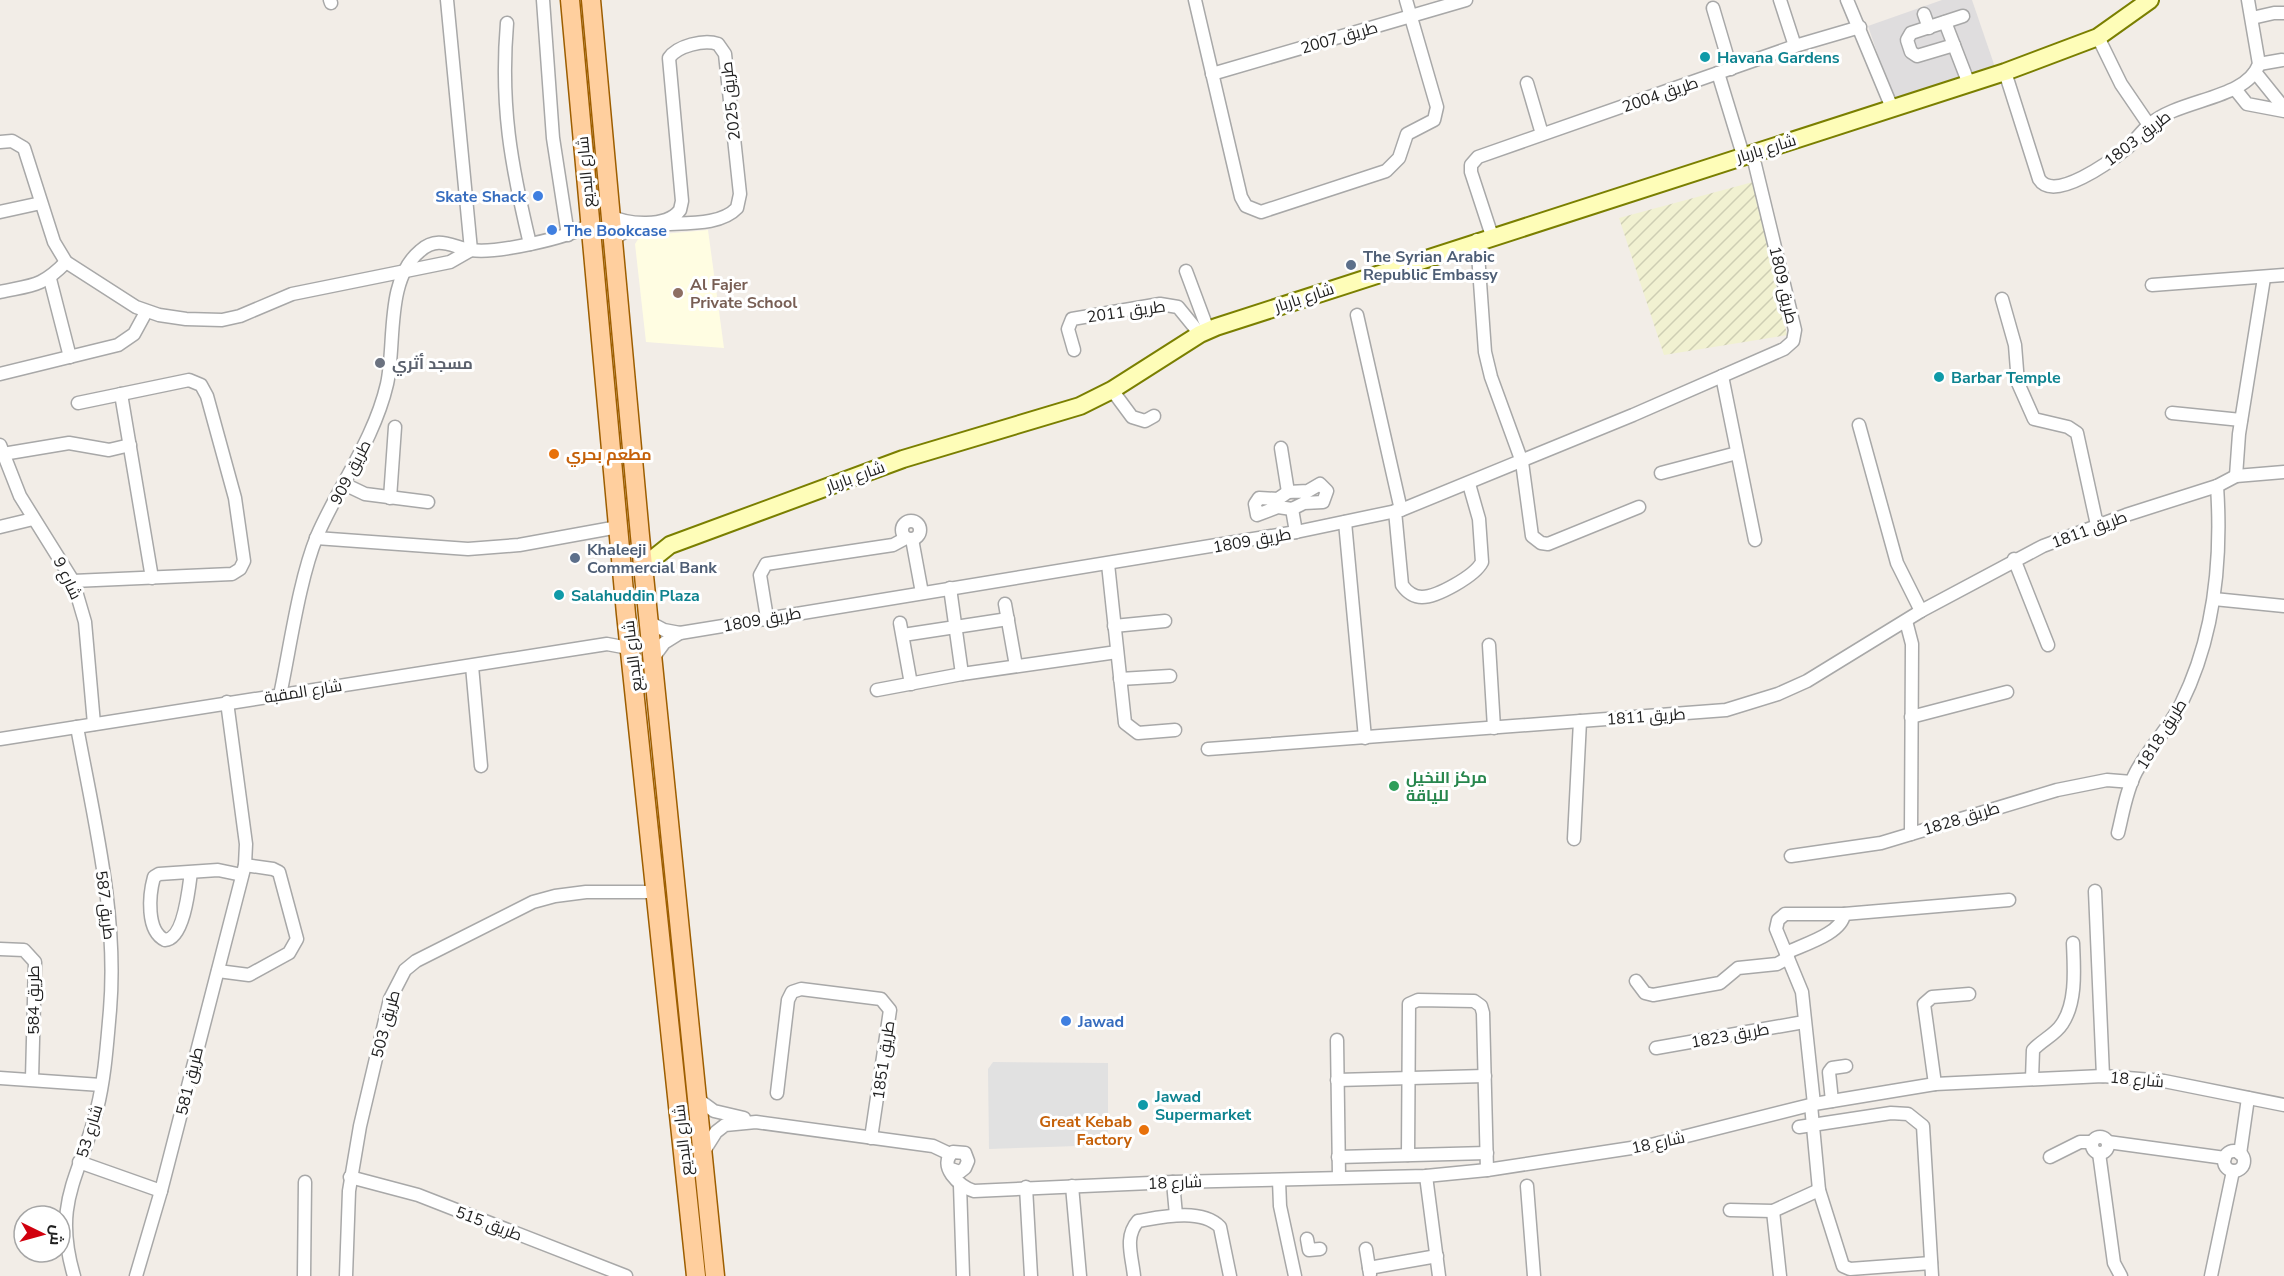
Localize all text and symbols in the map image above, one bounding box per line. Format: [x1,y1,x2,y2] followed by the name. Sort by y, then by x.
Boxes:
[1298,16,1380,59] street label: طريق 2007
[1717,47,1840,69] place label: Havana Gardens
[1698,50,1712,64] marker: Havana Gardens
[716,60,746,141] street label: طريق 2025
[1619,72,1701,118] street label: طريق 2004
[2100,106,2176,172] street label: طريق 1803
[1733,129,1799,169] street label: شارع باربار
[572,135,600,208] street label: شارع البديع
[435,186,526,208] place label: Skate Shack
[531,189,545,203] marker: Skate Shack
[564,220,667,242] place label: The Bookcase
[545,223,559,237] marker: The Bookcase
[1763,244,1803,326] street label: طريق 1809
[1363,246,1498,286] place label: The Syrian Arabic Republic Embassy
[1344,258,1358,272] marker: The Syrian Arabic Republic Embassy
[690,274,797,314] place label: Al Fajer Private School
[1271,278,1337,318] street label: شارع باربار
[671,286,685,300] marker: Al Fajer Private School
[1085,296,1167,328] street label: طريق 2011
[392,353,473,376] place label: مسجد أثري
[373,356,387,370] marker: مسجد أثري
[1951,367,2061,389] place label: Barbar Temple
[1932,370,1946,384] marker: Barbar Temple
[325,436,376,508] street label: طريق 909
[566,444,652,467] place label: مطعم بحري
[547,447,561,461] marker: مطعم بحري
[822,456,888,498] street label: شارع باربار
[2048,506,2130,554] street label: طريق 1811
[1211,523,1293,559] street label: طريق 1809
[587,539,717,579] place label: Khaleeji Commercial Bank
[568,551,582,565] marker: Khaleeji Commercial Bank
[48,554,87,603] street label: شارع 9
[571,585,700,607] place label: Salahuddin Plaza
[552,588,566,602] marker: Salahuddin Plaza
[721,602,803,638] street label: طريق 1809
[618,619,648,693] street label: شارع البديع
[263,675,344,709] street label: شارع المقبة
[2132,695,2192,774] street label: طريق 1818
[1606,703,1686,731] street label: طريق 1811
[1406,767,1487,807] place label: مركز النخيل للياقة
[1387,779,1401,793] marker: مركز النخيل للياقة
[1920,797,2002,841] street label: طريق 1828
[90,869,120,941] street label: طريق 587
[23,965,45,1035] street label: طريق 584
[366,988,406,1061] street label: طريق 503
[1077,1011,1124,1033] place label: Jawad
[1059,1014,1073,1028] marker: Jawad
[1689,1018,1771,1054] street label: طريق 1823
[868,1019,900,1101] street label: طريق 1851
[171,1045,209,1118] street label: طريق 581
[2109,1067,2165,1093] street label: شارع 18
[1154,1086,1252,1126] place label: Jawad Supermarket
[1136,1098,1150,1112] marker: Jawad Supermarket
[71,1102,108,1160] street label: شارع 53
[668,1103,698,1177] street label: شارع البديع
[1039,1111,1133,1151] place label: Great Kebab Factory
[1137,1123,1151,1137] marker: Great Kebab Factory
[1629,1127,1687,1159] street label: شارع 18
[1148,1171,1203,1195] street label: شارع 18
[452,1201,525,1247] street label: طريق 515
[12,1204,72,1264] north arrow
[44,1224,68,1246] text: ش

